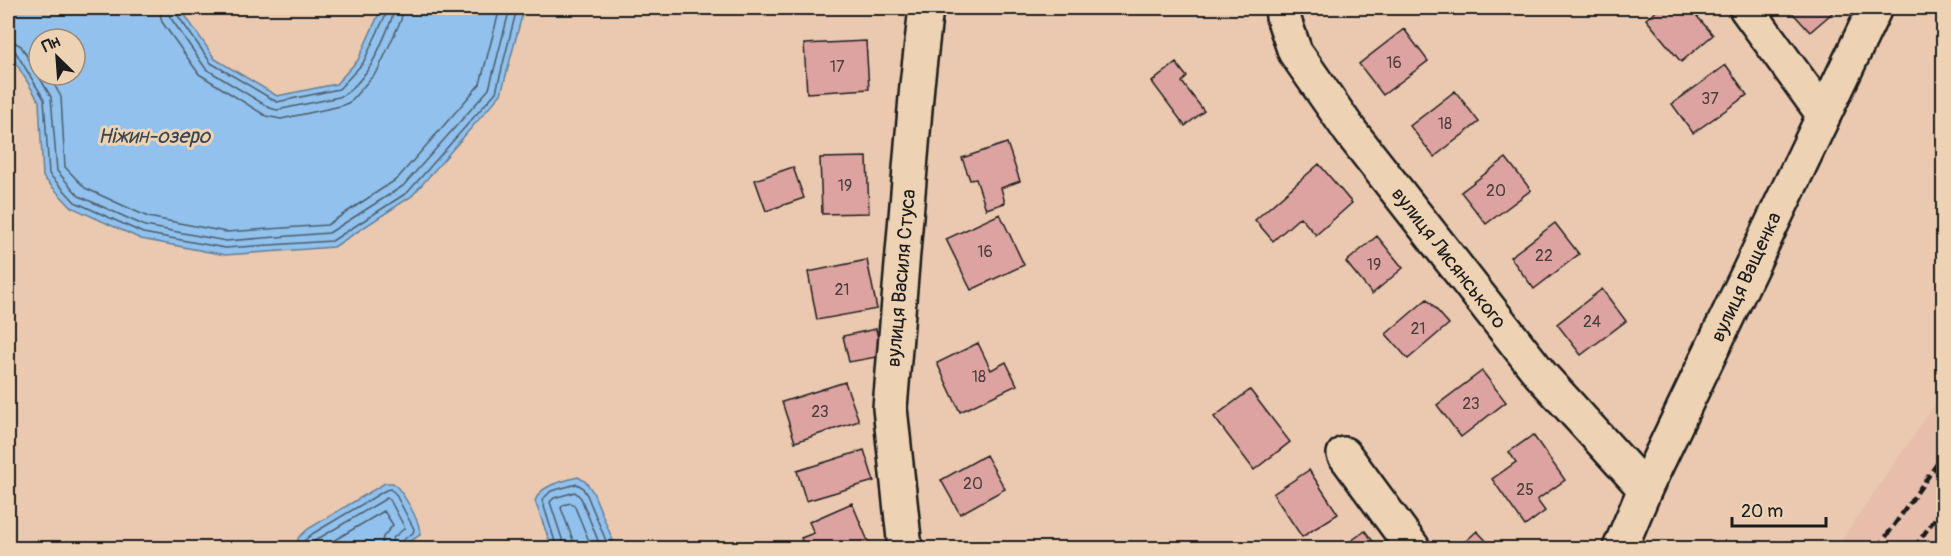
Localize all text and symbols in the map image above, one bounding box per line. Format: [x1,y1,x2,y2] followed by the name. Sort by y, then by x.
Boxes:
[27,27,87,87] north arrow
[39,32,63,57] text: Пн
[1386,53,1402,73] house number: 16
[830,57,845,77] house number: 17
[1701,89,1719,109] house number: 37
[1438,114,1452,134] house number: 18
[98,123,212,150] water label: Ніжин-озеро
[838,176,852,196] house number: 19
[1486,181,1506,201] house number: 20
[1386,182,1512,334] street label: вулиця Лисянського
[881,188,921,368] street label: вулиця Василя Стуса
[1705,208,1787,346] street label: вулиця Ващенка
[977,242,993,262] house number: 16
[1535,246,1553,266] house number: 22
[1367,255,1381,275] house number: 19
[834,280,850,300] house number: 21
[1583,312,1601,332] house number: 24
[1410,319,1426,339] house number: 21
[972,367,986,387] house number: 18
[1462,394,1480,414] house number: 23
[811,402,829,422] house number: 23
[963,474,983,494] house number: 20
[1516,480,1534,500] house number: 25
[1732,490,1826,528] scale bar
[1741,500,1783,523] text: 20 m

